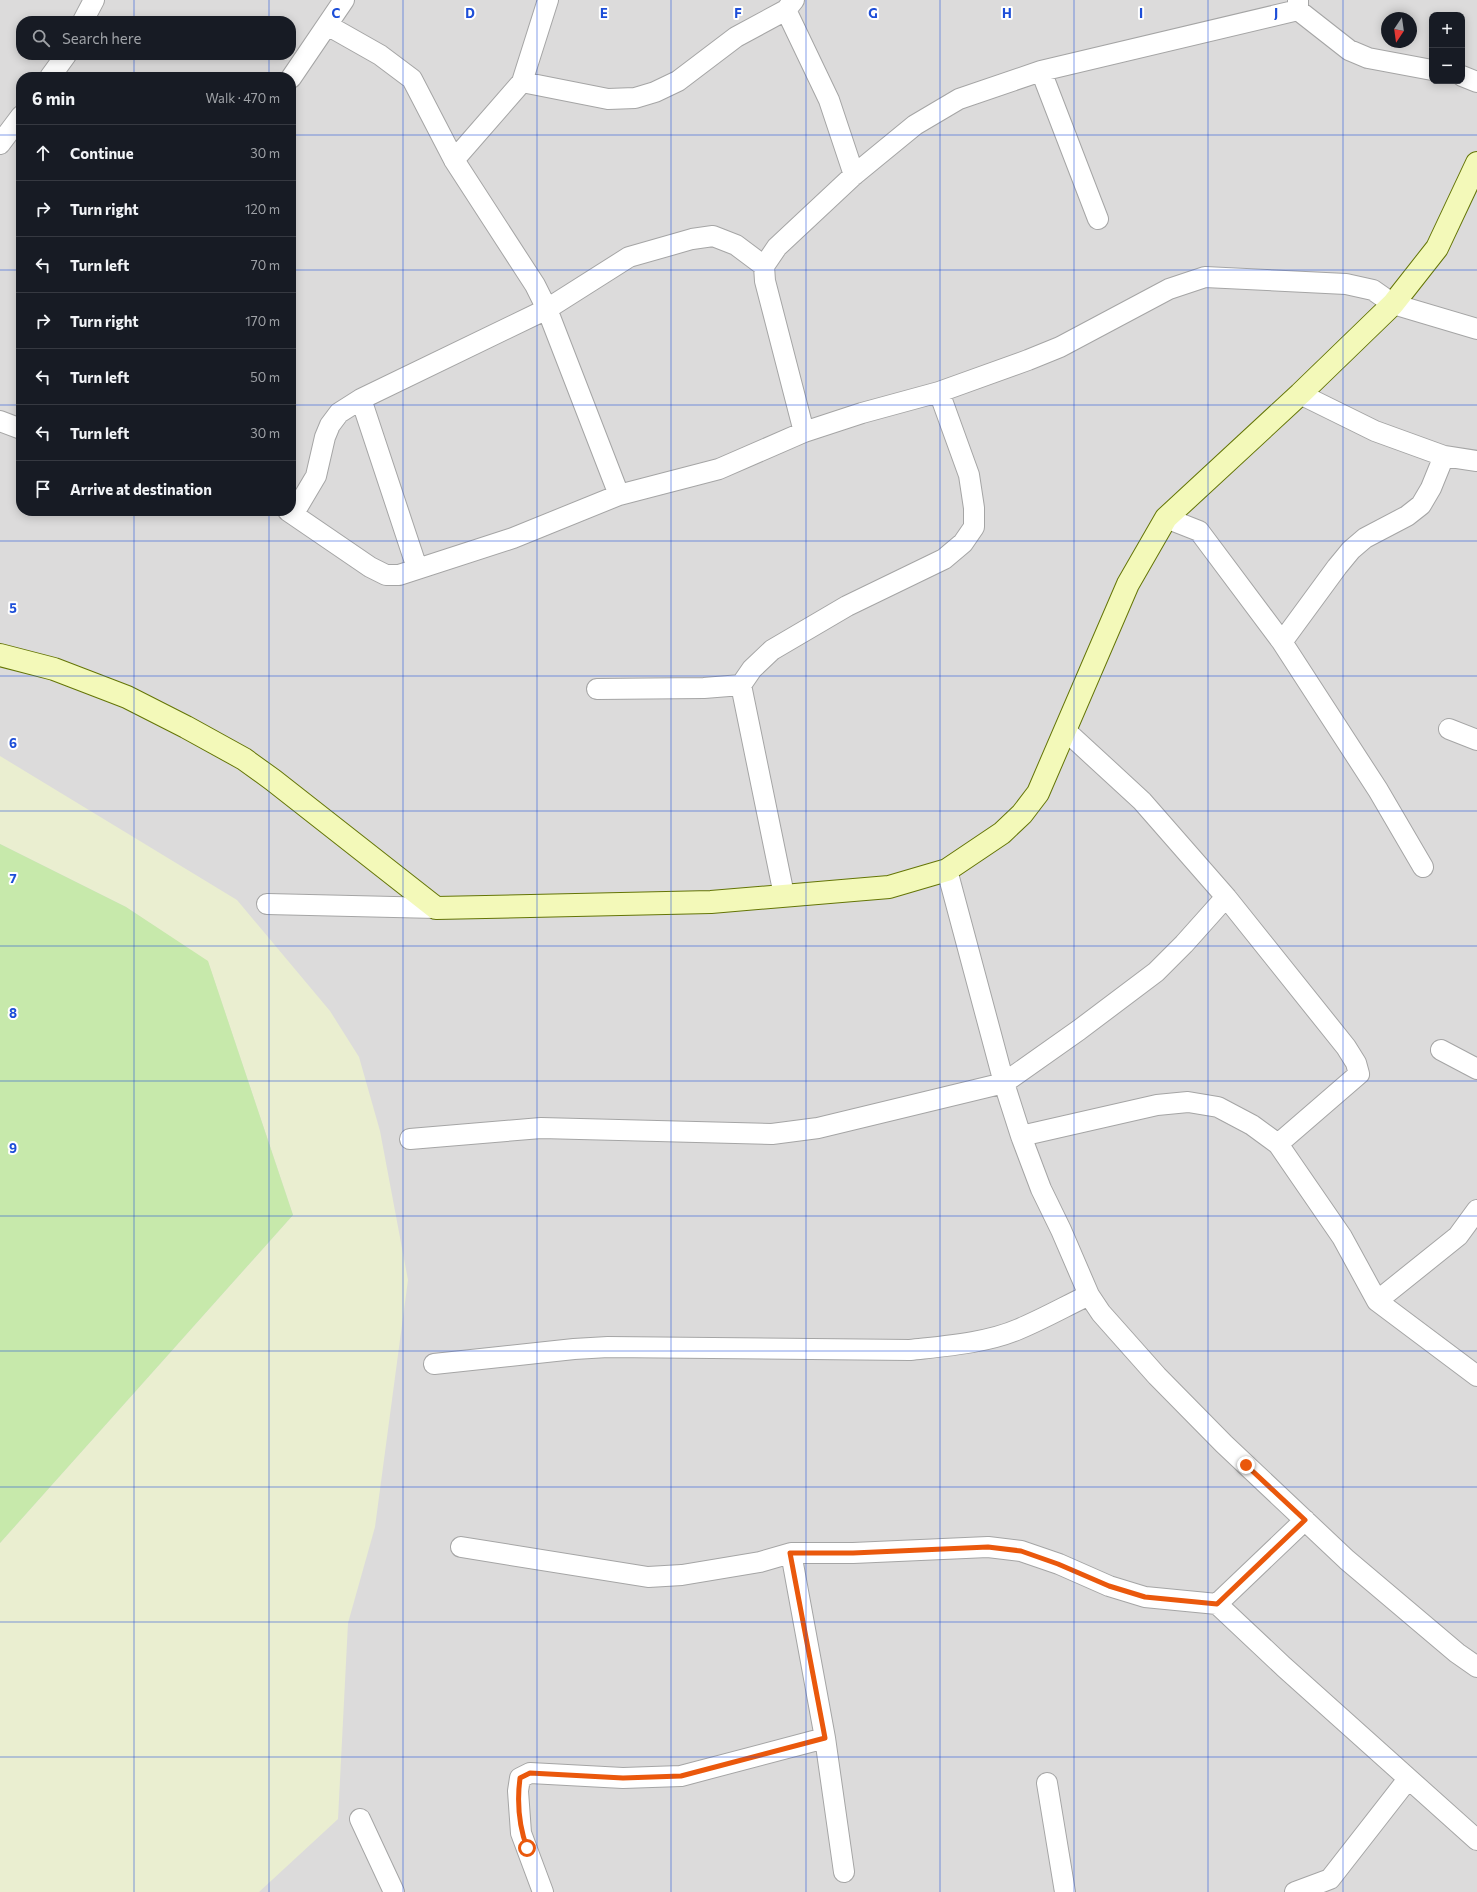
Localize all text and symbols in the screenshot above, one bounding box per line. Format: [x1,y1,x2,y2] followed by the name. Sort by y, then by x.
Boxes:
[332,5,341,21] text: C
[465,5,475,21] text: D
[600,5,608,21] text: E
[734,5,742,21] text: F
[868,5,878,21] text: G
[1002,5,1012,21] text: H
[1139,5,1143,21] text: I
[1274,5,1278,21] text: J
[1381,12,1417,48] north arrow
[1429,12,1465,84] map controls
[1429,12,1465,48] button: +
[16,16,296,60] search box
[30,27,52,49] icon: search
[62,29,141,47] text: Search here
[1429,48,1465,84] button: −
[32,88,75,109] text: 6 min
[206,90,280,106] text: Walk · 470 m
[32,142,54,164] icon: ahead
[70,144,134,162] text: Continue
[250,145,280,161] text: 30 m
[32,198,54,220] icon: right
[70,200,139,218] text: Turn right
[245,201,280,217] text: 120 m
[32,254,54,276] icon: left
[70,256,129,274] text: Turn left
[251,257,280,273] text: 70 m
[32,310,54,332] icon: right
[70,312,139,330] text: Turn right
[245,313,280,329] text: 170 m
[32,366,54,388] icon: left
[70,368,129,386] text: Turn left
[250,369,280,385] text: 50 m
[32,422,54,444] icon: left
[70,424,129,442] text: Turn left
[250,425,280,441] text: 30 m
[32,478,54,500] icon: arrive
[70,480,212,498] text: Arrive at destination
[9,600,17,616] text: 5
[9,735,17,751] text: 6
[9,870,17,886] text: 7
[9,1005,17,1021] text: 8
[9,1140,17,1156] text: 9
[1237,1456,1255,1474] route end
[518,1839,536,1857] route start

